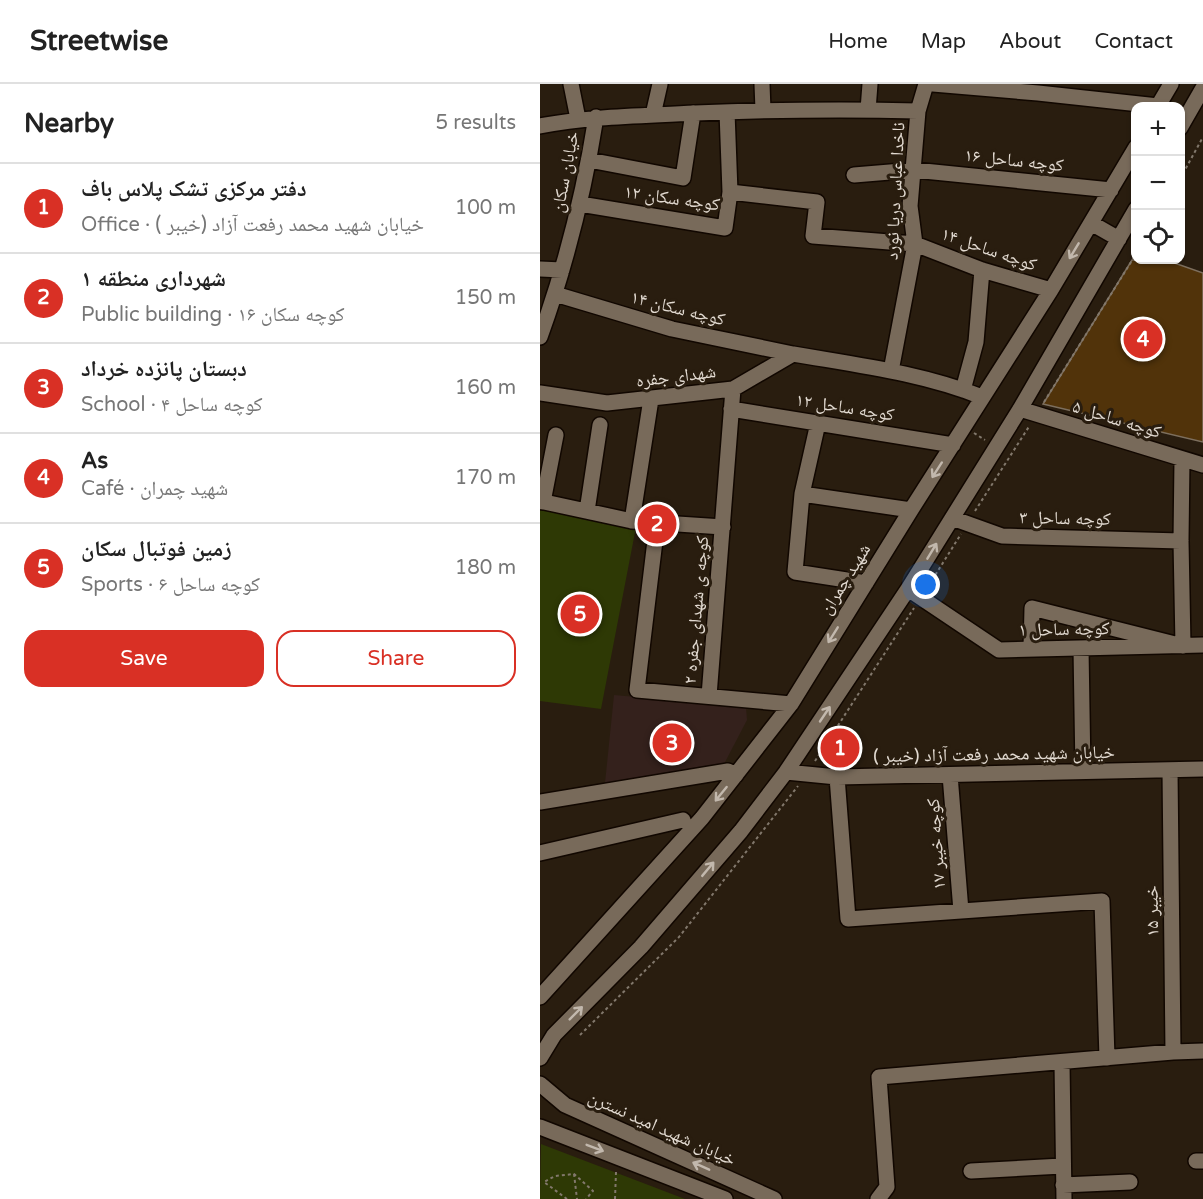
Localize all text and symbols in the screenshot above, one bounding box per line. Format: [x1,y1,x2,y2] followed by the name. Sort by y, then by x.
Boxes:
[30,24,168,58] text: Streetwise
[828,29,888,54] text: Home
[921,29,966,54] text: Map
[999,29,1061,54] text: About
[1094,29,1173,54] text: Contact
[1131,102,1185,264] map controls
[1131,102,1185,156] button: +
[24,108,114,139] text: Nearby
[436,111,516,135] text: 5 results
[880,122,910,260] street label: ناخدا عباس دریا نورد
[546,129,584,215] street label: خیابان سکان
[963,144,1065,176] street label: کوچه ساحل ۱۶
[1131,156,1185,210] button: −
[81,176,307,202] text: دفتر مرکزی تشک پلاس باف
[623,180,722,216] street label: کوچه سکان ۱۲
[37,196,50,220] text: 1
[455,196,516,220] text: 100 m
[1131,210,1185,264] button: locate
[81,213,424,237] text: Office · ( خیبر) خیابان شهید محمد رفعت آزاد
[938,222,1040,276] street label: کوچه ساحل ۱۴
[1068,242,1080,259] one-way arrow
[81,266,226,292] text: شهرداری منطقه ١
[37,286,50,310] text: 2
[455,286,516,310] text: 150 m
[629,286,728,330] street label: کوچه سکان ۱۴
[81,303,345,327] text: Public building · کوچه سکان ۱۶
[1124,316,1162,362] pin: 4
[81,356,247,382] text: دبستان پانزده خرداد
[635,360,717,392] street label: شهدای جفره
[37,376,50,400] text: 3
[455,376,516,400] text: 160 m
[794,388,896,426] street label: کوچه ساحل ۱۲
[81,393,263,417] text: School · کوچه ساحل ۴
[1070,395,1164,443] street label: کوچه ساحل ۵
[81,448,108,474] text: As
[930,461,943,478] one-way arrow
[37,466,50,490] text: 4
[455,466,516,490] text: 170 m
[81,477,228,501] text: Café · شهید چمران
[638,502,676,546] pin: 2
[1019,506,1111,530] street label: کوچه ساحل ۳
[679,534,714,685] street label: کوچه ی شهدای جفره ۲
[81,536,231,562] text: زمین فوتبال سکان
[815,540,875,618] street label: شهید چمران
[927,543,939,560] one-way arrow
[37,556,50,580] text: 5
[455,556,516,580] text: 180 m
[911,570,940,599] your location
[81,573,260,597] text: Sports · کوچه ساحل ۶
[560,592,600,636] pin: 5
[1018,617,1110,641] street label: کوچه ساحل ۱
[827,626,839,643] one-way arrow
[24,630,264,687] button: Save
[276,630,516,687] button: Share
[819,706,831,722] one-way arrow
[652,720,692,766] pin: 3
[820,726,860,770] pin: 1
[873,741,1115,767] street label: ( خیبر) خیابان شهید محمد رفعت آزاد
[714,786,727,802] one-way arrow
[922,797,950,890] street label: کوچه خیبر ۱۷
[701,862,715,877] one-way arrow
[1141,885,1163,937] street label: خیبر ۱۵
[569,1005,584,1020] one-way arrow
[585,1086,739,1170] street label: خیابان شهید امید نسترن
[585,1144,603,1155] one-way arrow
[693,1160,711,1172] one-way arrow

